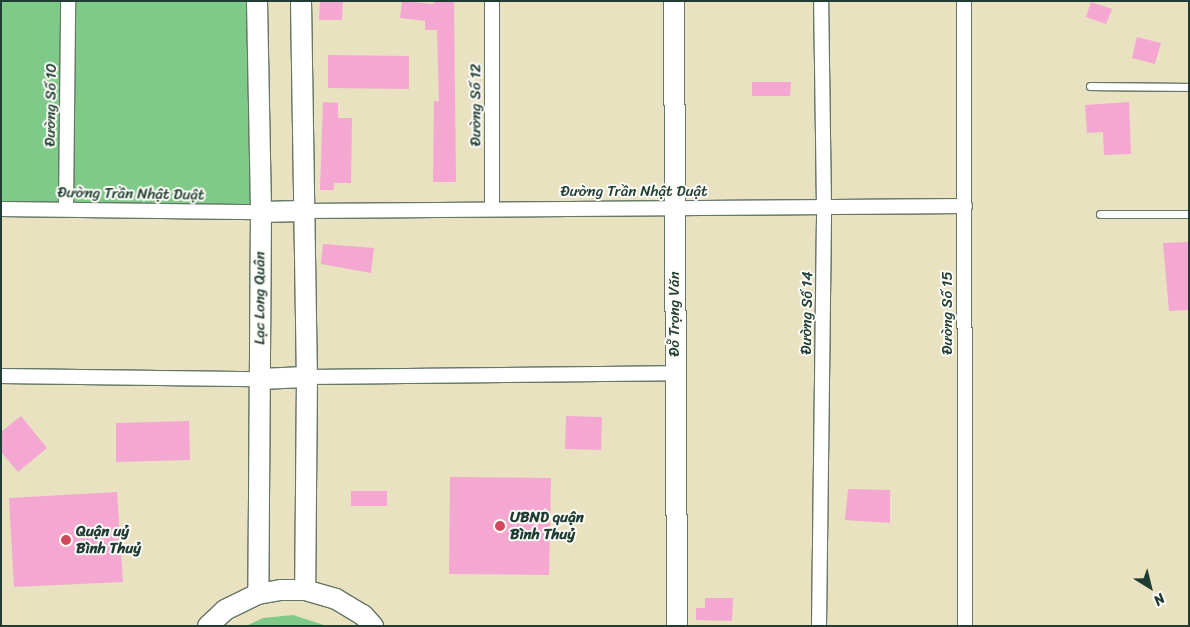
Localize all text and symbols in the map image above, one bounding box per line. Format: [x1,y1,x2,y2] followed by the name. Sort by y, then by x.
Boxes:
[41,63,61,147] street label: Đường Số 10
[467,64,485,146] street label: Đường Số 12
[561,183,707,201] street label: Đường Trần Nhật Duật
[58,184,204,204] street label: Đường Trần Nhật Duật
[251,251,269,345] street label: Lạc Long Quân
[797,271,817,355] street label: Đường Số 14
[939,271,957,355] street label: Đường Số 15
[666,272,684,356] street label: Đỗ Trọng Văn
[510,508,584,543] place label: UBND quận Bình Thuỷ
[494,520,506,532] marker: UBND quận Bình Thuỷ
[76,522,141,557] place label: Quận uỷ Bình Thuỷ
[60,534,72,546] marker: Quận uỷ Bình Thuỷ
[1125,562,1175,612] north arrow
[1148,587,1170,612] text: N

